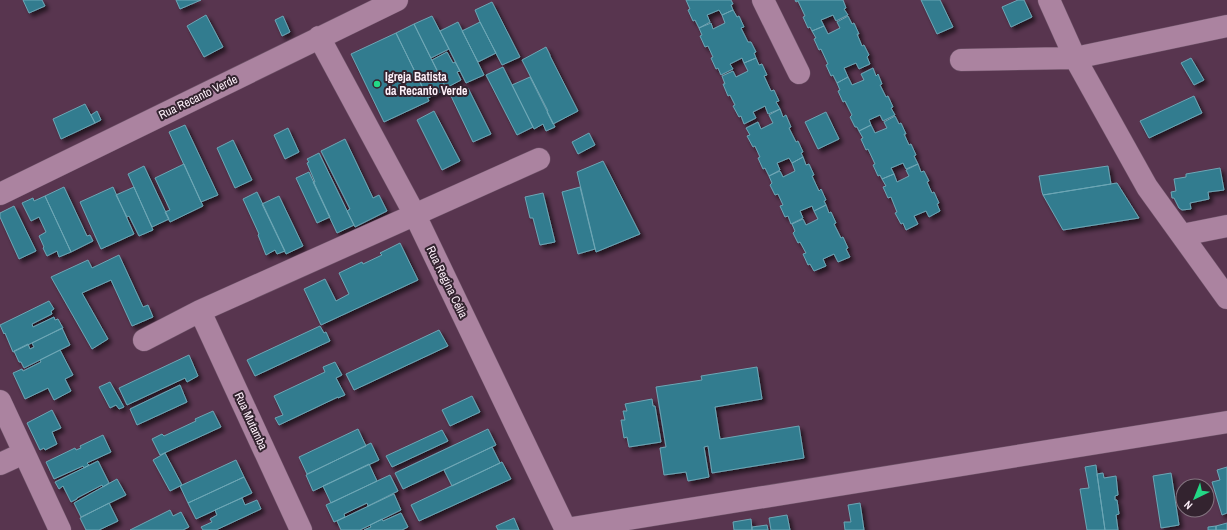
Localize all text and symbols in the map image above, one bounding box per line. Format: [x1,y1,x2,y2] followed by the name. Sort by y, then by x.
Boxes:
[385,69,468,99] place label: Igreja Batista da Recanto Verde
[156,71,240,123] street label: Rua Recanto Verde
[372,79,382,89] marker: Igreja Batista da Recanto Verde
[423,243,472,321] street label: Rua Regina Célia
[231,390,272,453] street label: Rua Mutamba
[1175,478,1215,518] north arrow
[1181,498,1195,513] text: N

